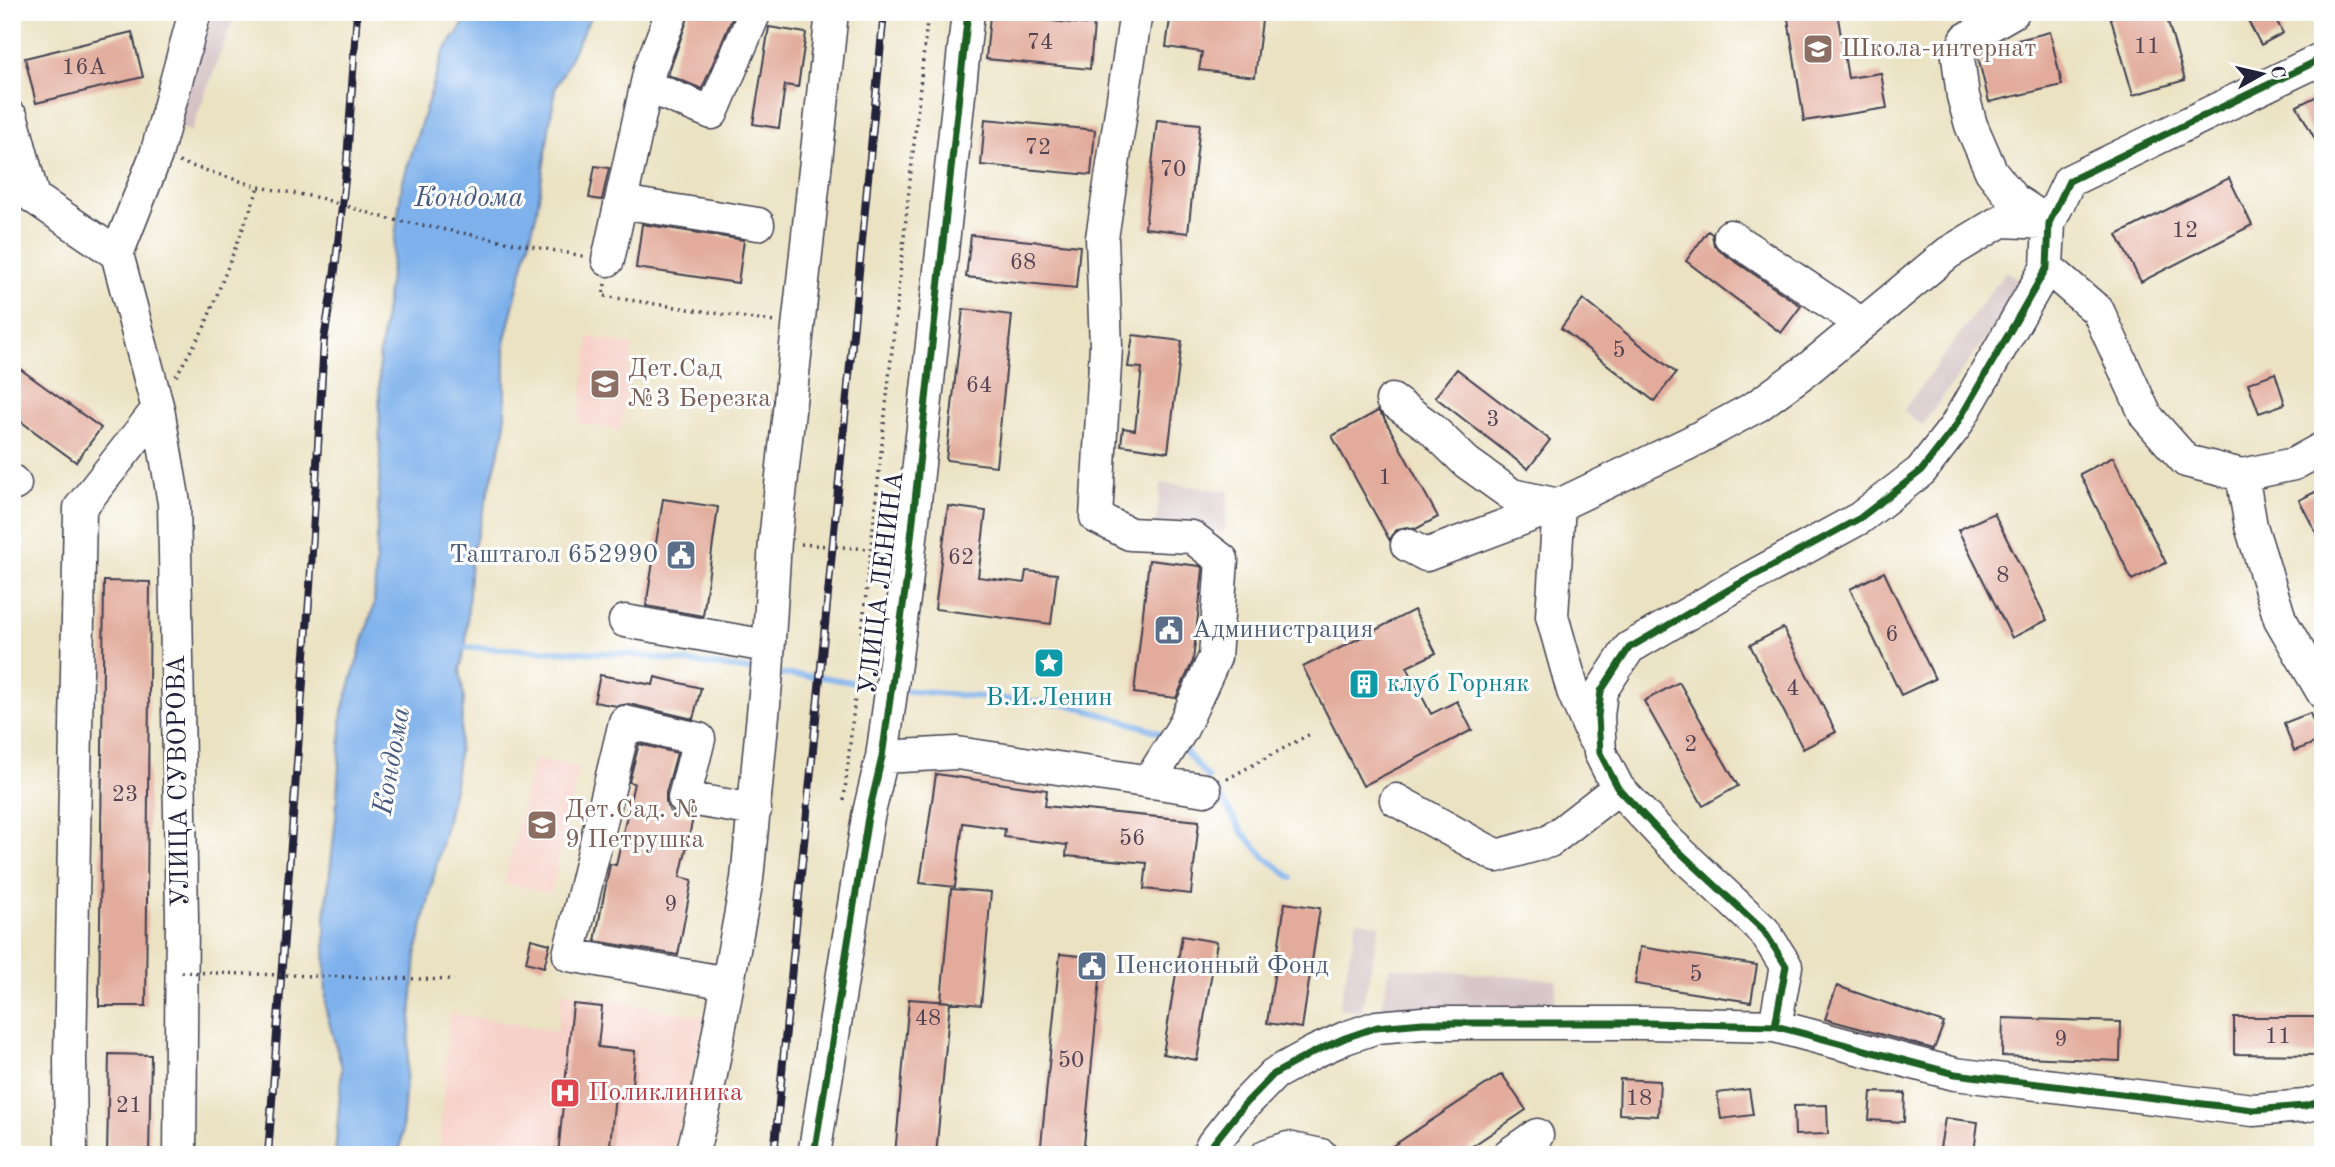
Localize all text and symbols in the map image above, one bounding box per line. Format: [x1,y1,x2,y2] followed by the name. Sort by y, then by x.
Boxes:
[1027,31,1053,54] house number: 74
[1801,32,1835,66] school or university icon: Школа-интернат
[2134,35,2160,58] house number: 11
[1841,36,2036,62] place label: Школа-интернат
[2226,38,2296,108] north arrow
[62,56,107,79] house number: 16А
[2266,64,2287,80] text: С
[1025,136,1051,159] house number: 72
[1160,158,1186,181] house number: 70
[413,185,524,213] water label: Кондома
[2172,219,2198,242] house number: 12
[1010,251,1036,274] house number: 68
[1612,339,1626,362] house number: 5
[628,356,771,412] place label: Дет.Сад №3 Березка
[588,367,622,401] school or university icon: Дет.Сад №3 Березка
[966,374,992,397] house number: 64
[1486,408,1500,431] house number: 3
[1378,466,1392,489] house number: 1
[855,470,909,696] street label: УЛИЦА ЛЕНИНА
[664,538,698,572] public building icon: Таштагол 652990
[449,542,658,568] place label: Таштагол 652990
[948,546,974,569] house number: 62
[1996,564,2010,587] house number: 8
[1152,613,1186,647] public building icon: Администрация
[1192,617,1373,643] place label: Администрация
[1885,623,1899,646] house number: 6
[1032,646,1066,680] place icon: В.И.Ленин
[164,655,194,907] street label: УЛИЦА СУВОРОВА
[1347,667,1381,701] building icon: клуб Горняк
[1387,671,1529,697] place label: клуб Горняк
[1786,677,1800,700] house number: 4
[985,685,1113,711] place label: В.И.Ленин
[370,705,416,818] water label: Кондома
[1684,733,1698,756] house number: 2
[112,783,138,806] house number: 23
[565,797,705,853] place label: Дет.Сад. № 9 Петрушка
[525,808,559,842] school or university icon: Дет.Сад. № 9 Петрушка
[1119,827,1145,850] house number: 56
[664,893,678,916] house number: 9
[1075,949,1109,983] public building icon: Пенсионный Фонд
[1115,953,1329,979] place label: Пенсионный Фонд
[1689,963,1703,986] house number: 5
[915,1007,941,1030] house number: 48
[2265,1025,2291,1048] house number: 11
[2054,1028,2068,1051] house number: 9
[1058,1049,1084,1072] house number: 50
[548,1076,582,1110] hospital icon: Поликлиника
[588,1080,743,1106] place label: Поликлиника
[1626,1087,1652,1110] house number: 18
[116,1094,142,1117] house number: 21

